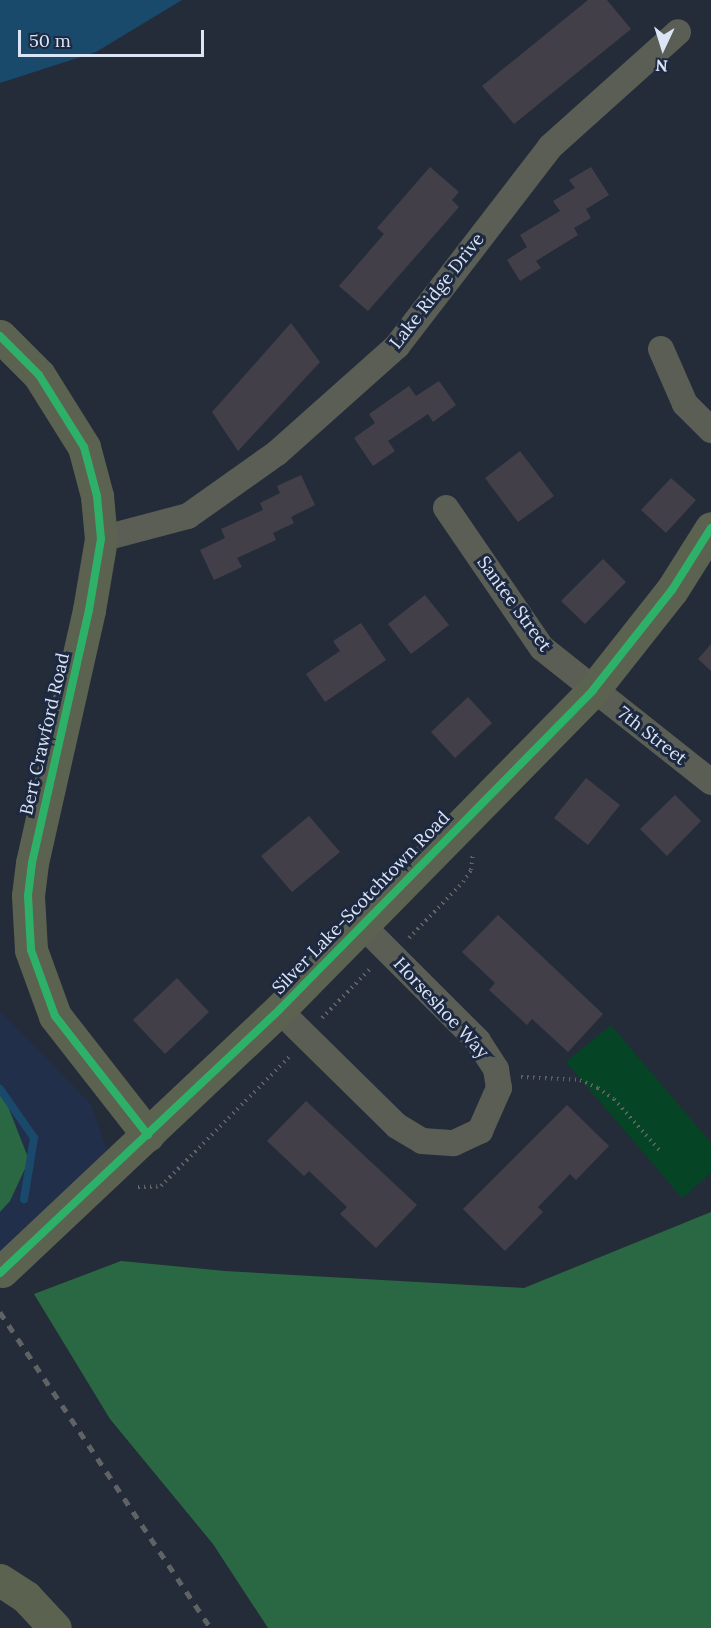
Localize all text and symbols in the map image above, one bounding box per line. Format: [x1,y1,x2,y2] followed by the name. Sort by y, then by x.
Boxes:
[21,18,207,56] scale bar
[633,18,693,78] north arrow
[29,29,71,52] text: 50 m
[655,56,669,76] text: N
[385,229,489,353] street label: Lake Ridge Drive
[472,552,556,656] street label: Santee Street
[16,651,74,817] street label: Bert Crawford Road
[613,702,691,770] street label: 7th Street
[268,807,454,999] street label: Silver Lake-Scotchtown Road
[389,953,493,1063] street label: Horseshoe Way

